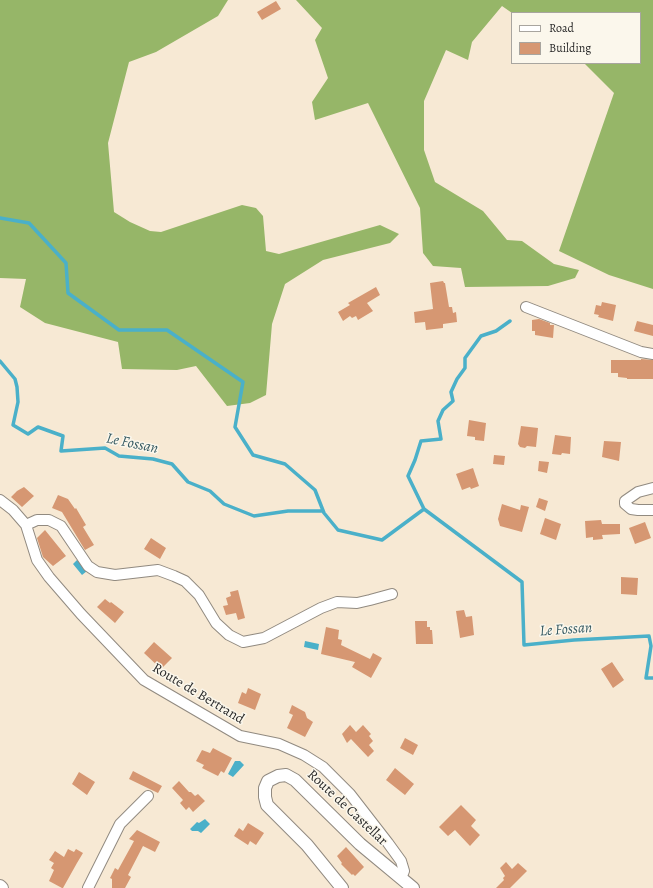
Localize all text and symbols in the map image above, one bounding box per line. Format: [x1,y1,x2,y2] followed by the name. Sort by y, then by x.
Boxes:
[511,12,641,64] legend
[549,20,574,36] text: Road
[549,40,591,56] text: Building
[104,430,160,458] water label: Le Fossan
[539,619,593,641] water label: Le Fossan
[149,660,247,728] street label: Route de Bertrand
[303,767,391,849] street label: Route de Castellar

